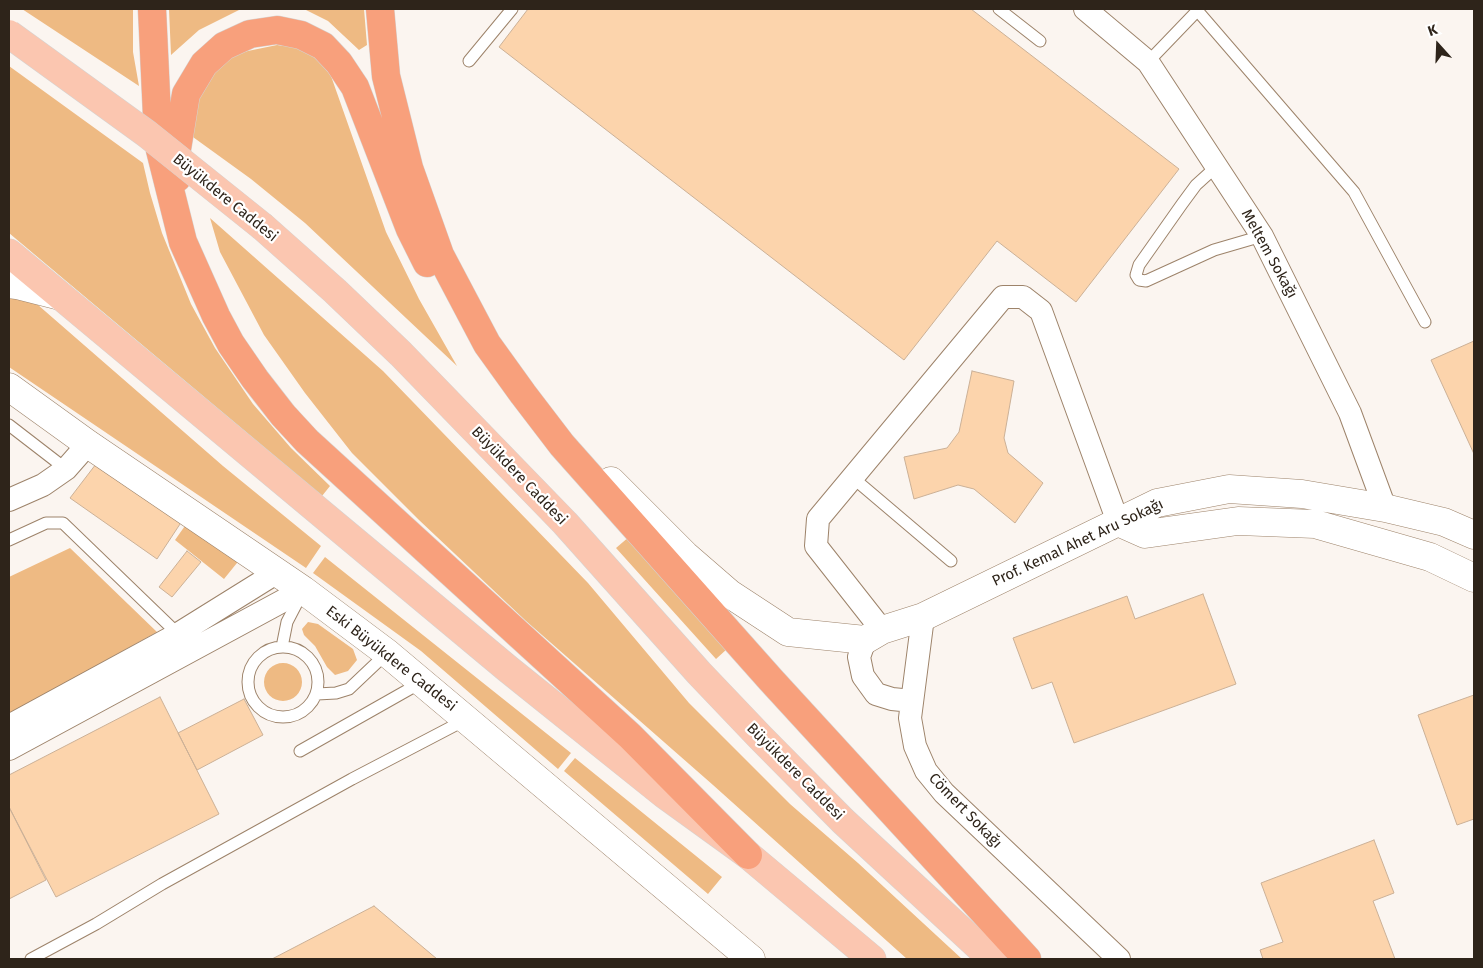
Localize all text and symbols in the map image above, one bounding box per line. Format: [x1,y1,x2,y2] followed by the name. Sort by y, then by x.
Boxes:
[1413,20,1463,70] north arrow
[1426,21,1440,40] text: K
[169,150,281,246] street label: Büyükdere Caddesi
[1237,206,1301,302] street label: Meltem Sokağı
[467,423,571,529] street label: Büyükdere Caddesi
[990,495,1166,591] street label: Prof. Kemal Ahet Aru Sokağı
[322,602,460,716] street label: Eski Büyükdere Caddesi
[743,720,847,824] street label: Büyükdere Caddesi
[925,770,1005,852] street label: Cömert Sokağı

